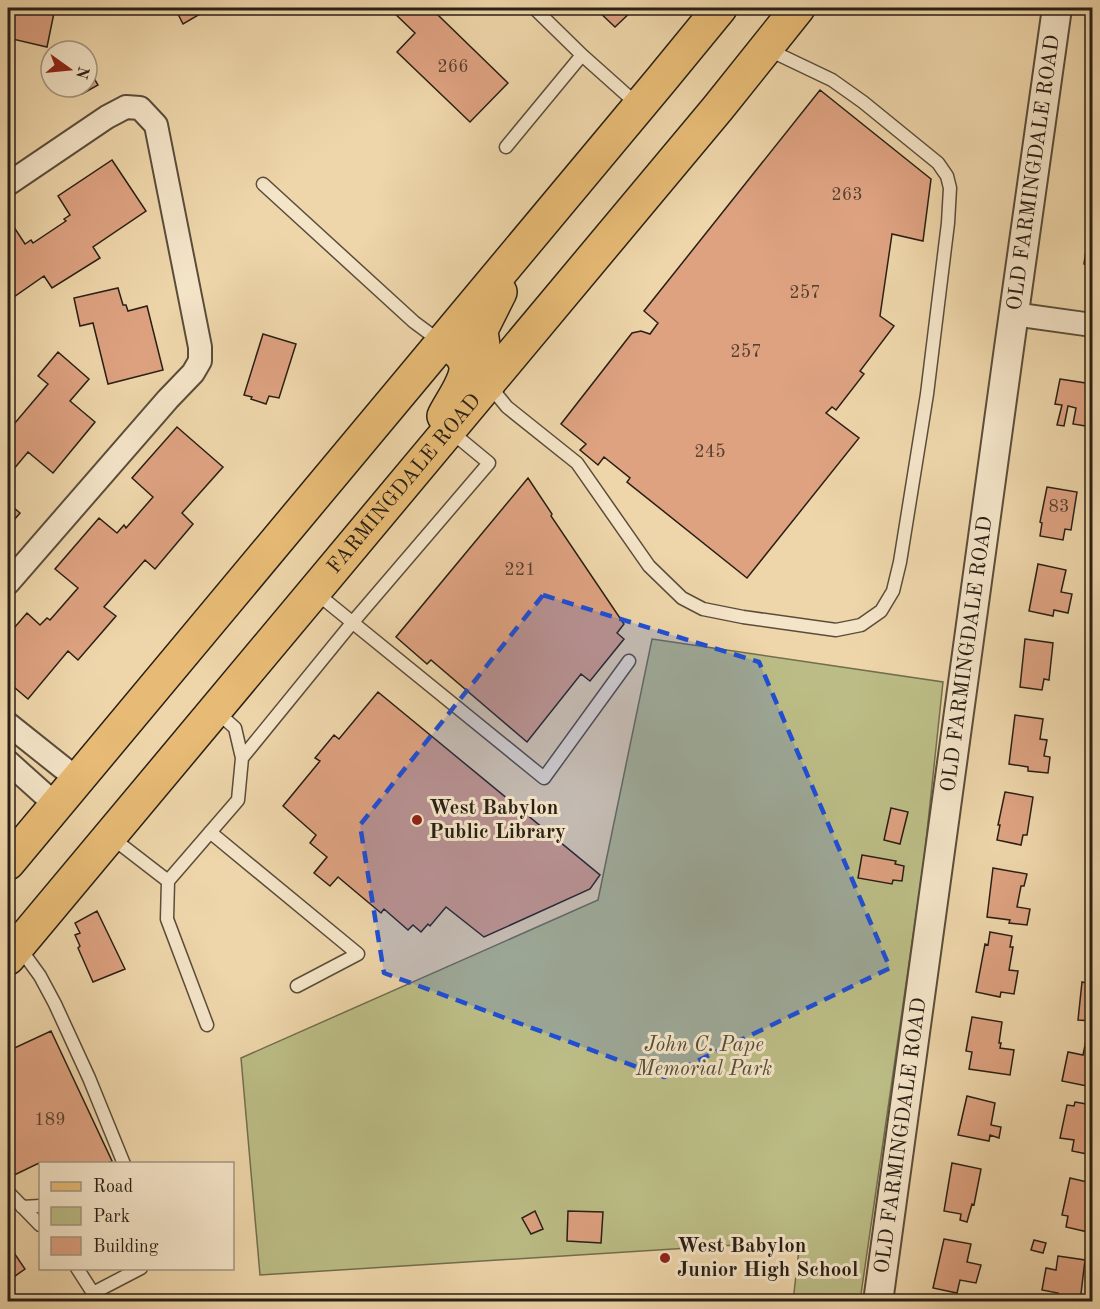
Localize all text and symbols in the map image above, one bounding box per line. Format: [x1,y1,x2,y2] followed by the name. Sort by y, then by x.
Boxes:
[1004,33,1064,312] street label: OLD FARMINGDALE ROAD
[39,39,99,99] north arrow
[437,58,469,76] house number: 266
[72,64,91,81] text: N
[831,186,863,204] house number: 263
[789,284,821,302] house number: 257
[730,343,762,361] house number: 257
[323,390,485,578] street label: FARMINGDALE ROAD
[694,443,726,461] house number: 245
[1049,498,1069,516] house number: 83
[938,515,996,793] street label: OLD FARMINGDALE ROAD
[504,561,536,579] house number: 221
[429,798,566,843] place label: West Babylon Public Library
[410,813,424,827] marker: West Babylon Public Library
[872,996,930,1275] street label: OLD FARMINGDALE ROAD
[635,1035,772,1080] park label: John C. Pape Memorial Park
[34,1111,66,1129] house number: 189
[39,1162,234,1270] legend
[93,1178,133,1196] text: Road
[93,1208,130,1226] text: Park
[677,1236,858,1281] place label: West Babylon Junior High School
[93,1238,159,1256] text: Building
[658,1251,672,1265] marker: West Babylon Junior High School

